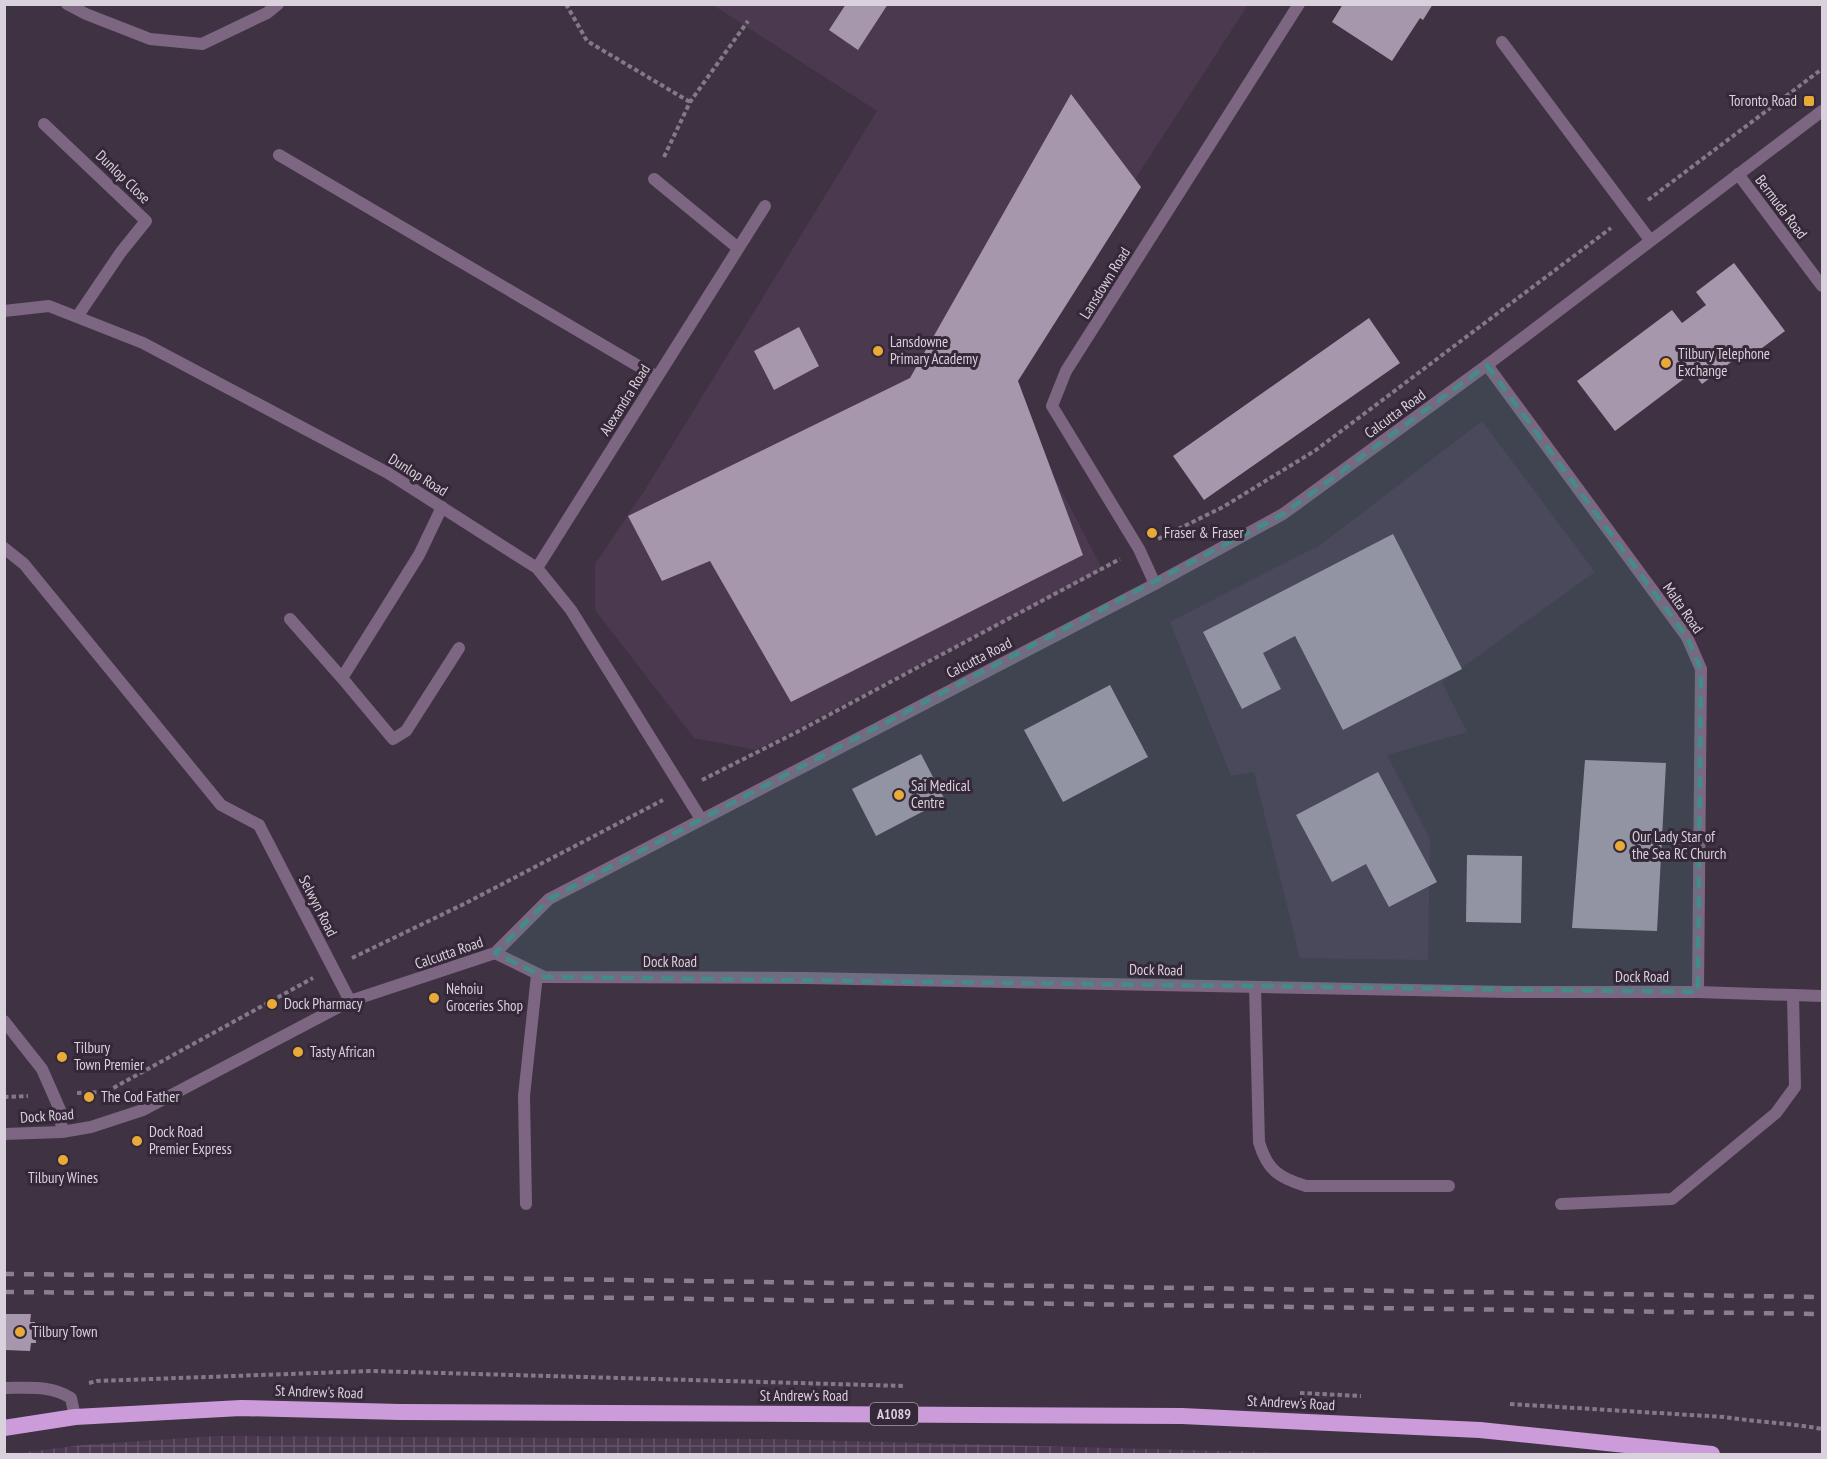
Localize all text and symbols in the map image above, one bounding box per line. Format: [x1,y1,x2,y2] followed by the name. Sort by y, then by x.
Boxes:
[1729,91,1797,110] place label: Toronto Road
[1802,94,1816,108] marker: Toronto Road
[92,146,155,207] street label: Dunlop Close
[1751,171,1812,242] street label: Bermuda Road
[1075,243,1134,322] street label: Lansdown Road
[890,332,978,368] place label: Lansdowne Primary Academy
[871,344,885,358] marker: Lansdowne Primary Academy
[1678,344,1770,380] place label: Tilbury Telephone Exchange
[1659,356,1673,370] marker: Tilbury Telephone Exchange
[595,361,654,439] street label: Alexandra Road
[1360,385,1429,442] street label: Calcutta Road
[385,449,451,500] street label: Dunlop Road
[1164,523,1244,542] place label: Fraser & Fraser
[1145,526,1159,540] marker: Fraser & Fraser
[1659,579,1708,637] street label: Malta Road
[943,633,1015,682] street label: Calcutta Road
[911,776,971,812] place label: Sai Medical Centre
[892,788,906,802] marker: Sai Medical Centre
[1632,827,1726,863] place label: Our Lady Star of the Sea RC Church
[1613,839,1627,853] marker: Our Lady Star of the Sea RC Church
[295,872,342,940] street label: Selwyn Road
[412,932,486,973] street label: Calcutta Road
[643,952,697,971] street label: Dock Road
[1129,960,1183,979] street label: Dock Road
[1615,967,1669,986] street label: Dock Road
[446,979,523,1015] place label: Nehoiu Groceries Shop
[427,991,441,1005] marker: Nehoiu Groceries Shop
[284,994,363,1013] place label: Dock Pharmacy
[265,997,279,1011] marker: Dock Pharmacy
[74,1038,145,1074] place label: Tilbury Town Premier
[310,1042,375,1061] place label: Tasty African
[291,1045,305,1059] marker: Tasty African
[55,1050,69,1064] marker: Tilbury Town Premier
[101,1087,180,1106] place label: The Cod Father
[82,1090,96,1104] marker: The Cod Father
[19,1104,75,1127] street label: Dock Road
[149,1122,232,1158] place label: Dock Road Premier Express
[130,1134,144,1148] marker: Dock Road Premier Express
[56,1153,70,1167] marker: Tilbury Wines
[28,1168,98,1187] place label: Tilbury Wines
[32,1322,98,1341] place label: Tilbury Town
[13,1325,27,1339] marker: Tilbury Town
[275,1380,363,1403] street label: St Andrew's Road
[760,1386,848,1405] street label: St Andrew's Road
[1246,1391,1336,1414] street label: St Andrew's Road
[870,1403,918,1425] road number: A1089

